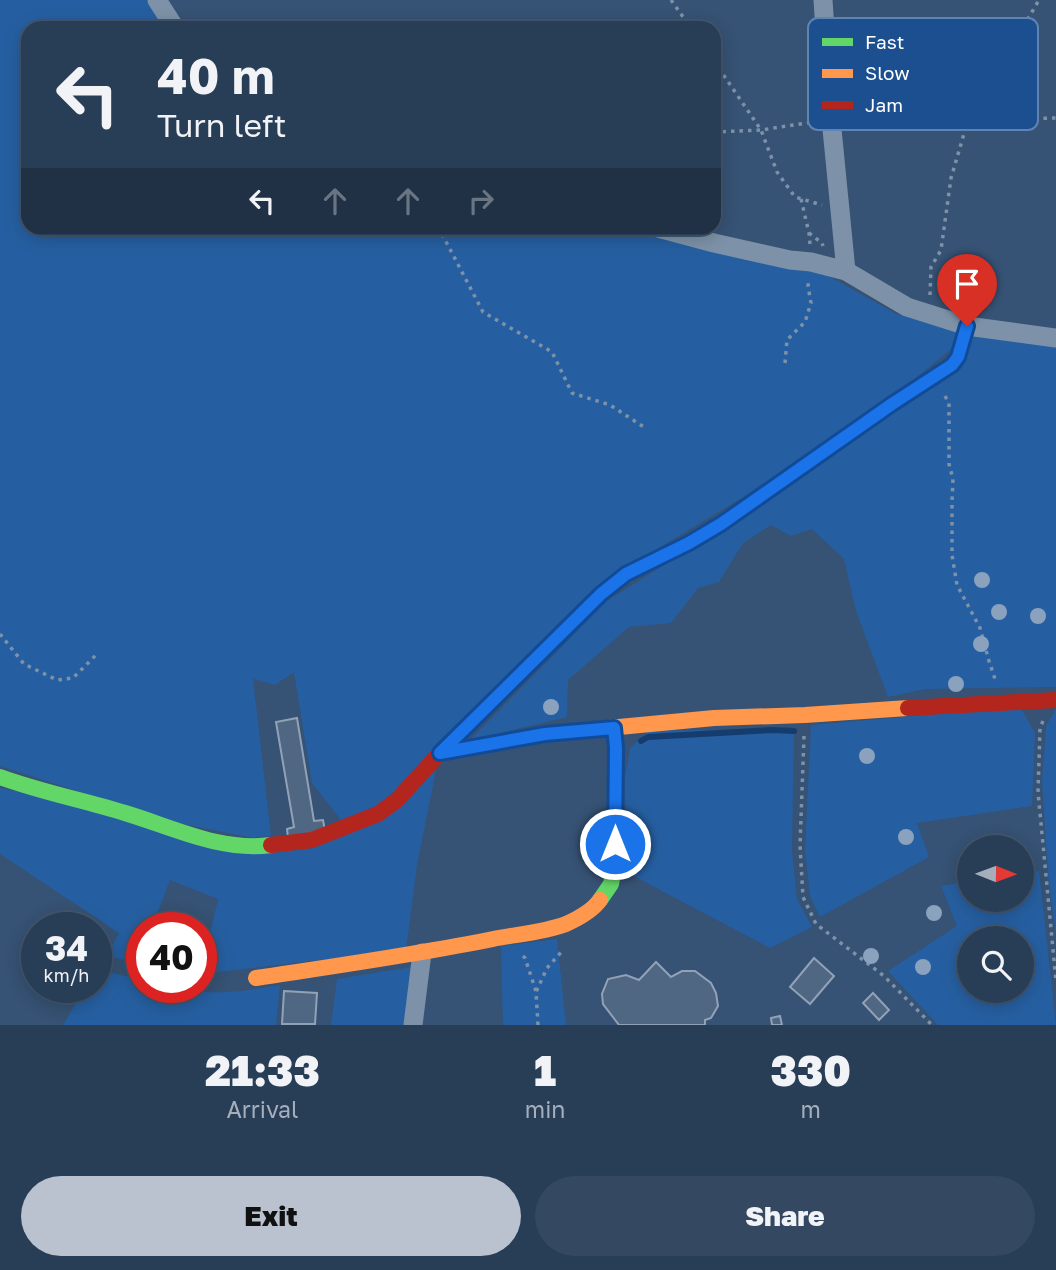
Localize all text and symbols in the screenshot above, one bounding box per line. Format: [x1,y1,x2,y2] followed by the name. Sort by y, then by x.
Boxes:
[808,18,1038,130] legend
[865,30,904,53] text: Fast
[157,46,275,105] text: 40 m
[42,49,133,140] icon: left
[865,61,910,84] text: Slow
[865,93,903,116] text: Jam
[157,106,286,144] text: Turn left
[243,182,281,220] icon: left
[316,182,354,220] icon: ahead
[389,182,427,220] icon: ahead
[462,182,500,220] icon: right
[937,254,997,326] pin
[948,265,986,303] icon: arrive
[578,807,652,881] position arrow
[957,835,1034,912] north arrow
[957,835,1034,1003] map controls
[126,912,217,1003] speed limit sign: 40
[957,926,1034,1003] button: search
[45,927,88,969] text: 34
[44,964,89,986] text: km/h
[205,1045,320,1095] text: 21:33
[534,1045,556,1095] text: 1
[770,1045,851,1095] text: 330
[226,1095,298,1123] text: Arrival
[525,1095,566,1123] text: min
[801,1095,821,1123] text: m
[21,1176,521,1256] button: Exit
[535,1176,1035,1256] button: Share

